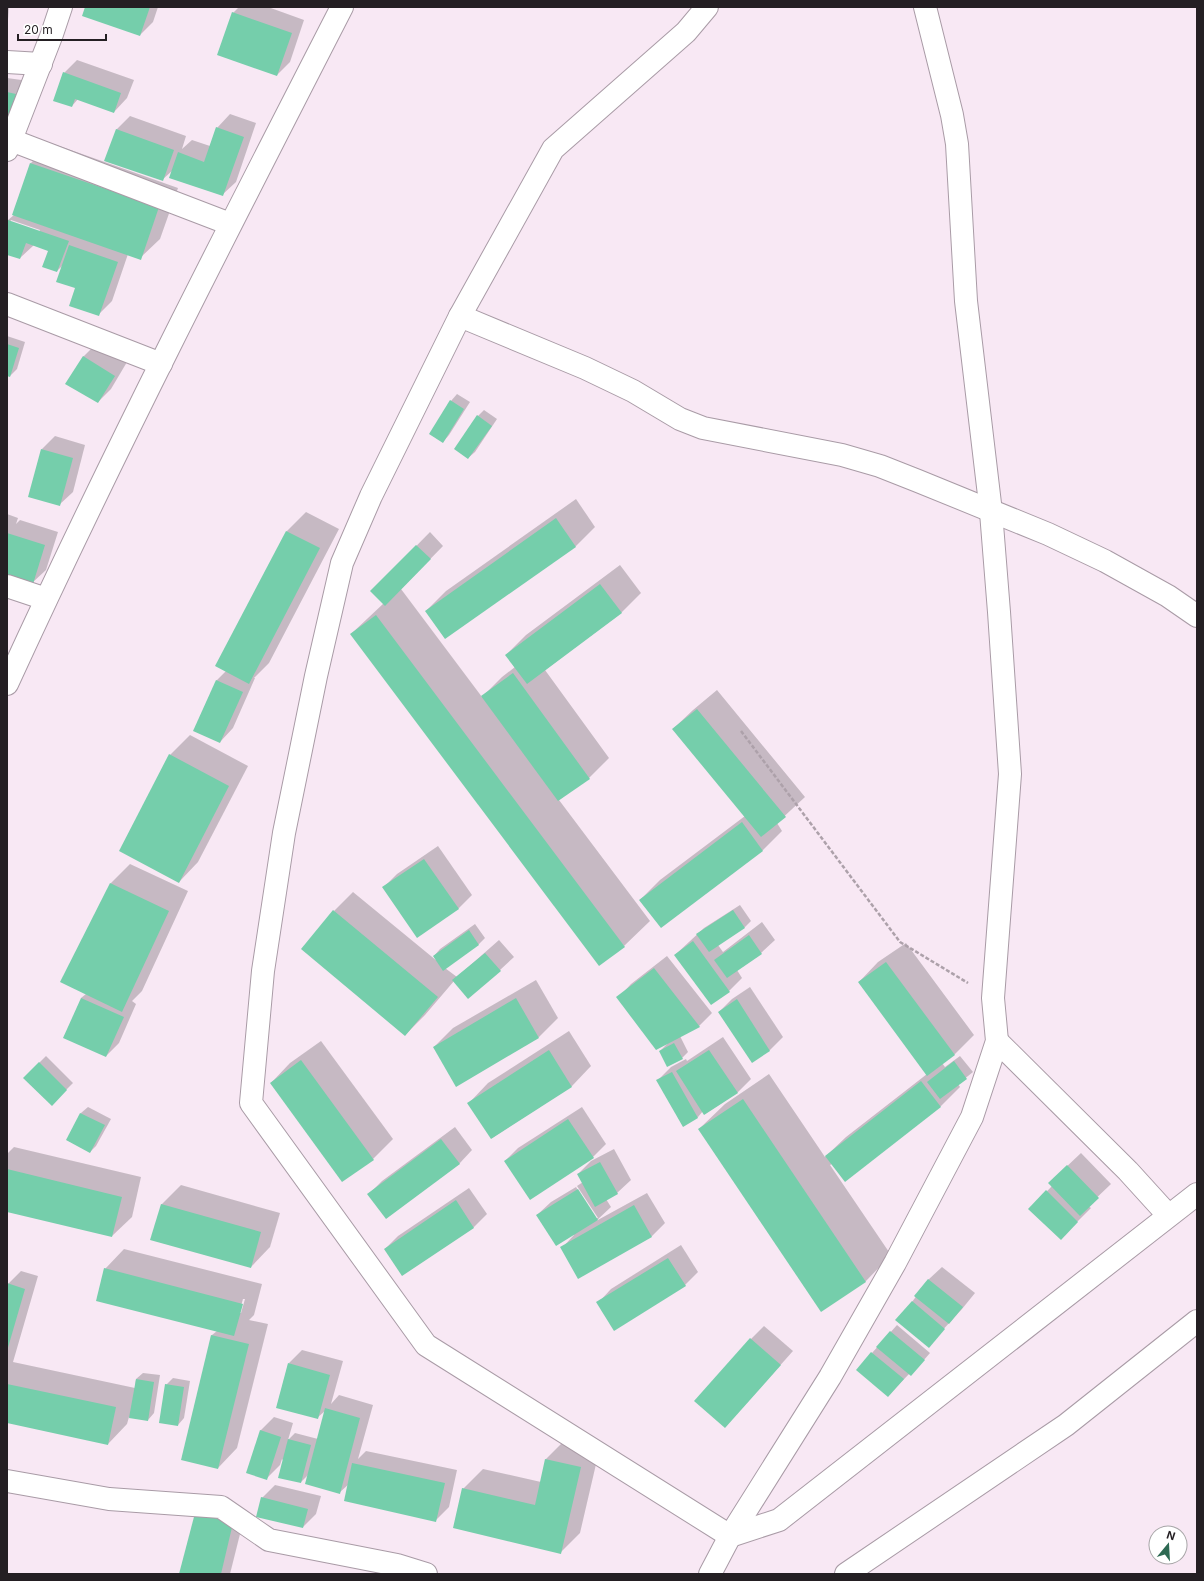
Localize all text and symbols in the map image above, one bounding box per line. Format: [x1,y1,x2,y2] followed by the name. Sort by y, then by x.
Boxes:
[18,16,106,42] scale bar
[24,22,53,37] text: 20 m
[1148,1525,1188,1565] north arrow
[1165,1528,1177,1543] text: N

